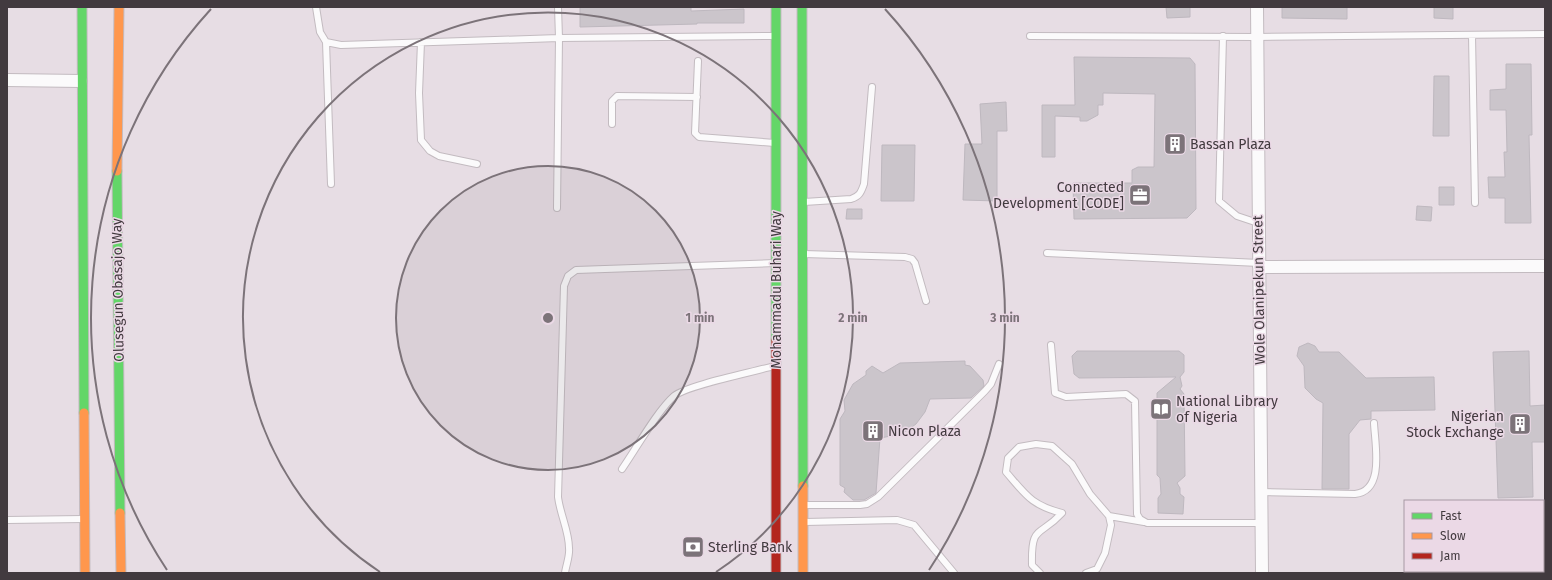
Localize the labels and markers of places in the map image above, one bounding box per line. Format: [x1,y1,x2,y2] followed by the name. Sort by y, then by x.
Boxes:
[1162,131,1188,157] building icon: Bassan Plaza
[1190,136,1271,153] place label: Bassan Plaza
[993,179,1124,212] place label: Connected Development [CODE]
[1127,182,1153,208] office icon: Connected Development [CODE]
[541,311,555,325] centre of rings
[1176,393,1278,426] place label: National Library of Nigeria
[1148,396,1174,422] library icon: National Library of Nigeria
[1406,408,1504,441] place label: Nigerian Stock Exchange
[1507,411,1533,437] building icon: Nigerian Stock Exchange
[860,418,886,444] building icon: Nicon Plaza
[888,423,961,440] place label: Nicon Plaza
[680,534,706,560] bank icon: Sterling Bank
[708,539,793,556] place label: Sterling Bank

